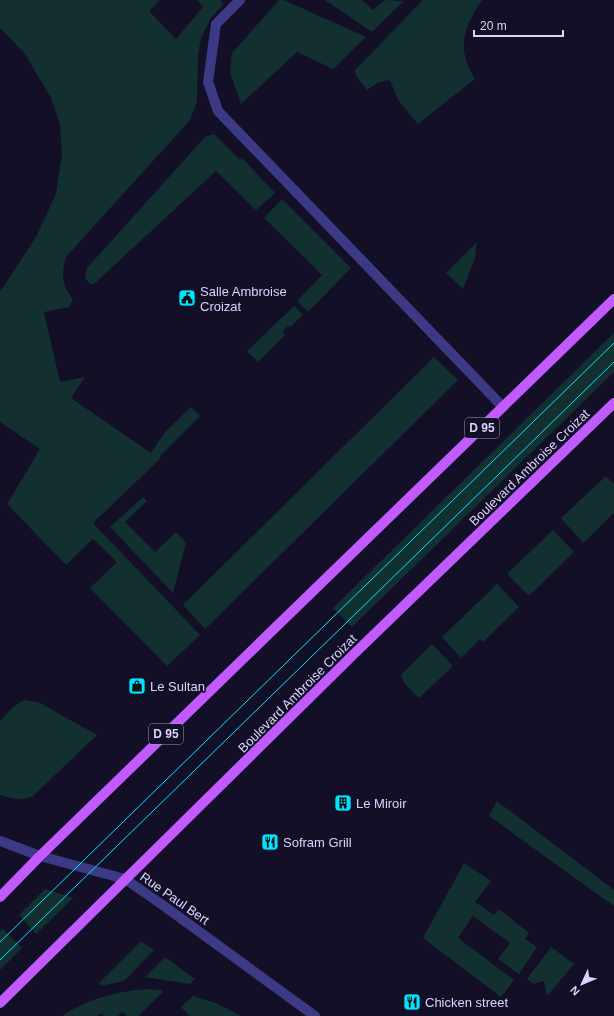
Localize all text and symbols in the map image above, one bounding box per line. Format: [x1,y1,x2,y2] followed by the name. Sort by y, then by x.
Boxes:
[474,12,563,38] scale bar
[480,19,507,33] text: 20 m
[200,284,287,314] place label: Salle Ambroise Croizat
[177,288,197,308] public building icon: Salle Ambroise Croizat
[466,406,593,529] street label: Boulevard Ambroise Croizat
[465,418,499,438] road number: D 95
[235,631,360,756] street label: Boulevard Ambroise Croizat
[127,676,147,696] shop icon: Le Sultan
[150,679,205,694] place label: Le Sultan
[149,724,183,744] road number: D 95
[333,793,353,813] building icon: Le Miroir
[356,796,407,811] place label: Le Miroir
[260,832,280,852] restaurant icon: Sofram Grill
[283,835,352,850] place label: Sofram Grill
[137,869,212,928] street label: Rue Paul Bert
[562,964,602,1004] north arrow
[568,984,582,998] text: N
[402,992,422,1012] restaurant icon: Chicken street
[425,995,508,1010] place label: Chicken street

